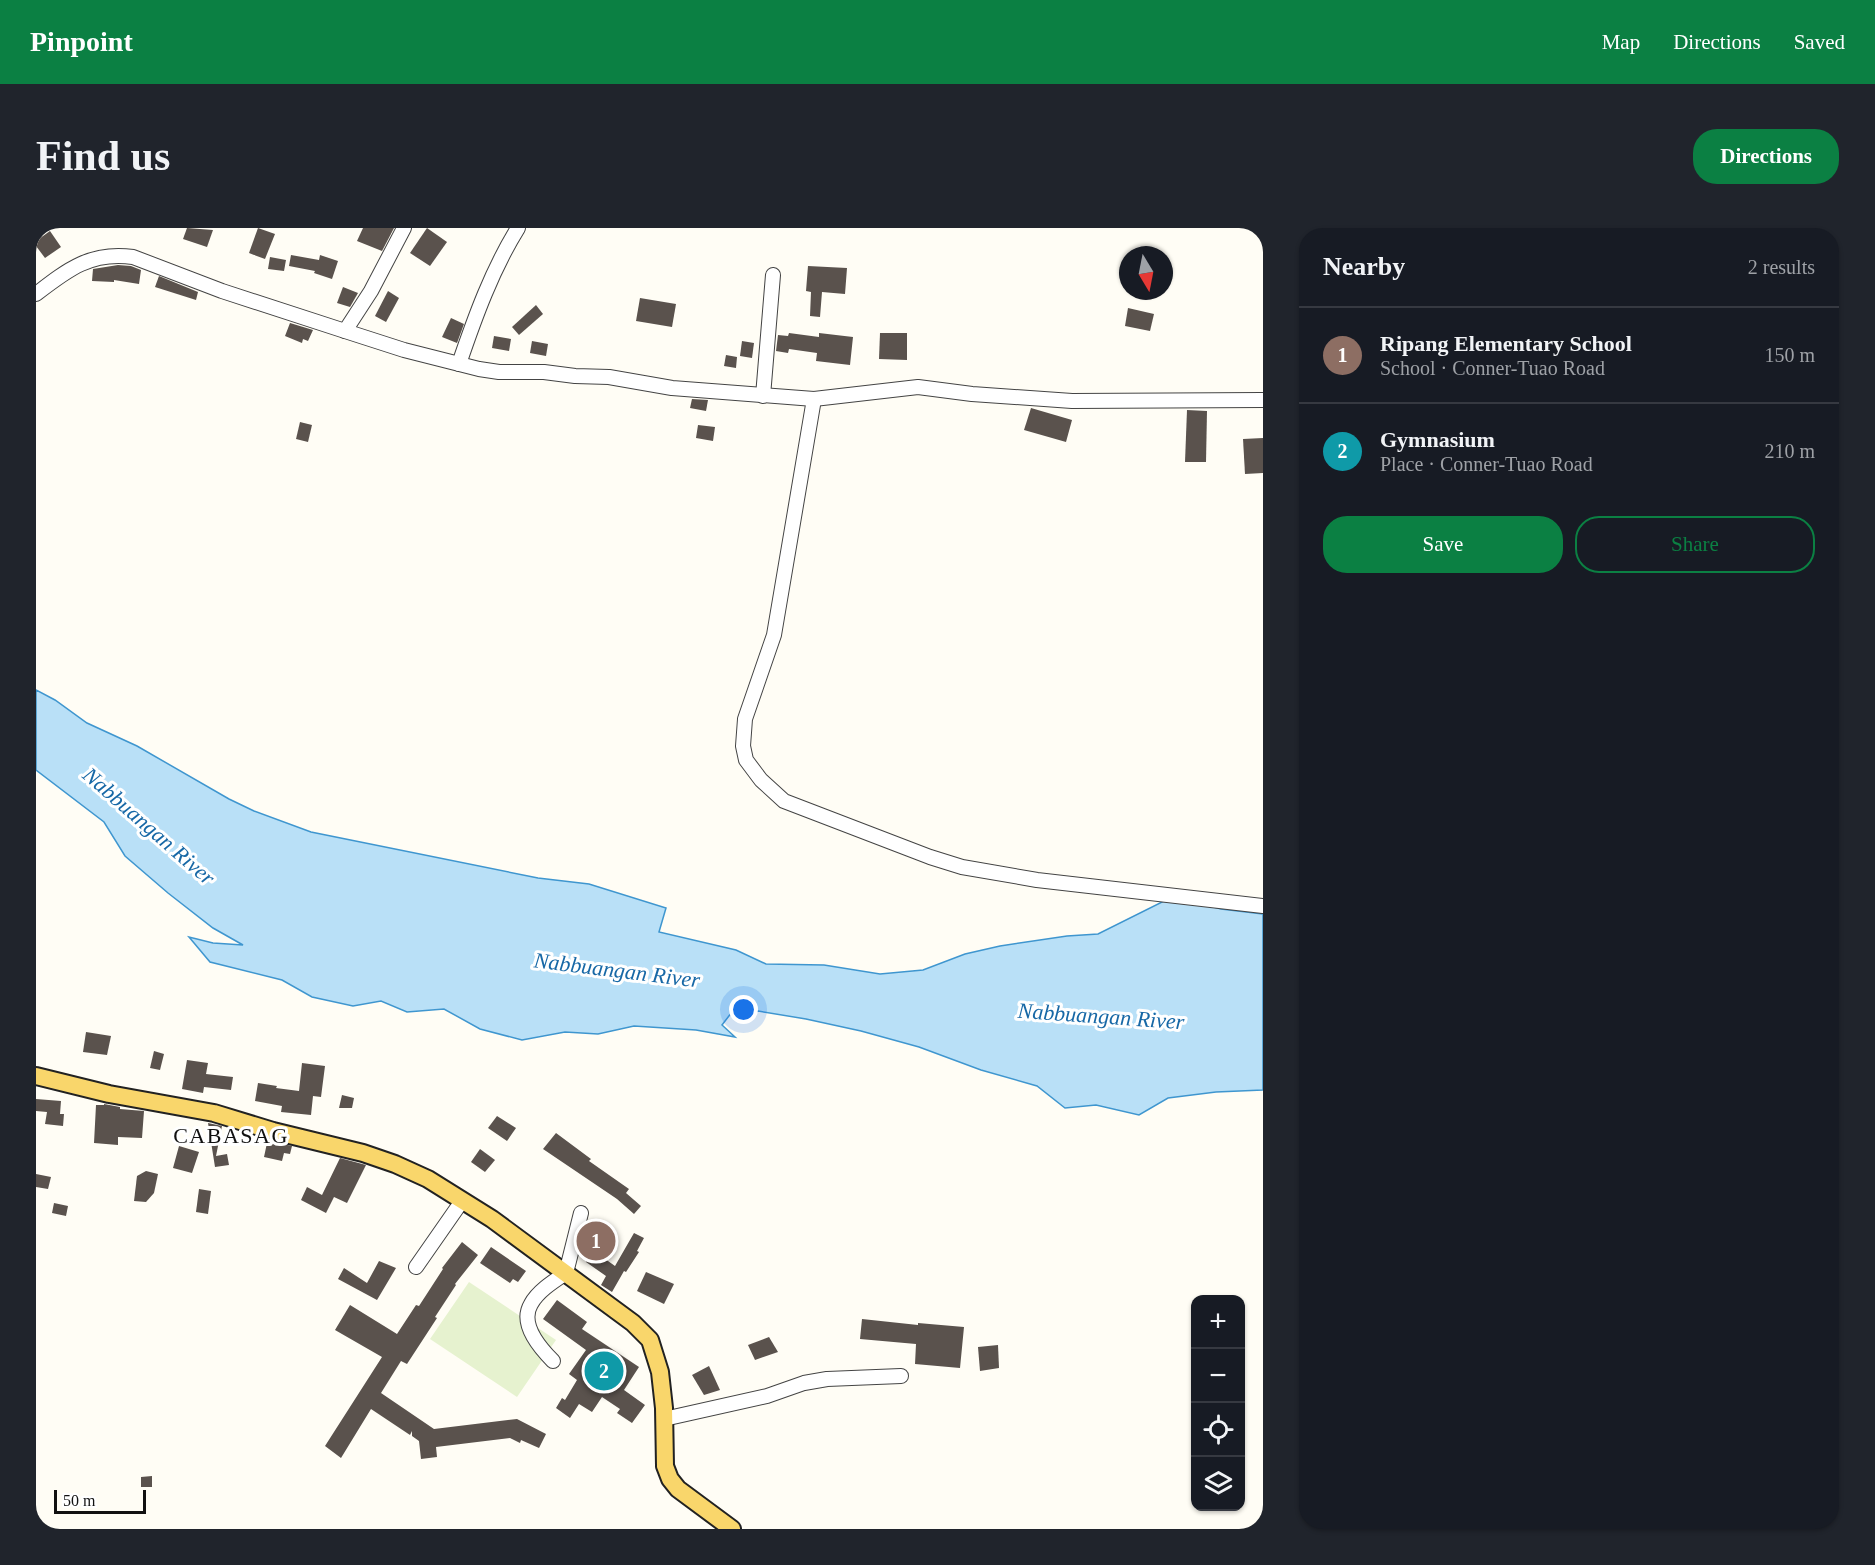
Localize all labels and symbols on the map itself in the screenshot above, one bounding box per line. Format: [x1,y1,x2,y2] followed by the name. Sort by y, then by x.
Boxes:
[1119,246,1173,300] north arrow
[77,761,220,890] water label: Nabbuangan River
[532,947,702,993] water label: Nabbuangan River
[729,995,758,1024] your location
[1016,998,1186,1034] water label: Nabbuangan River
[173,1123,289,1148] district label: CABASAG
[576,1218,616,1264] pin: 1
[584,1348,624,1394] pin: 2
[54,1487,146,1514] scale bar

